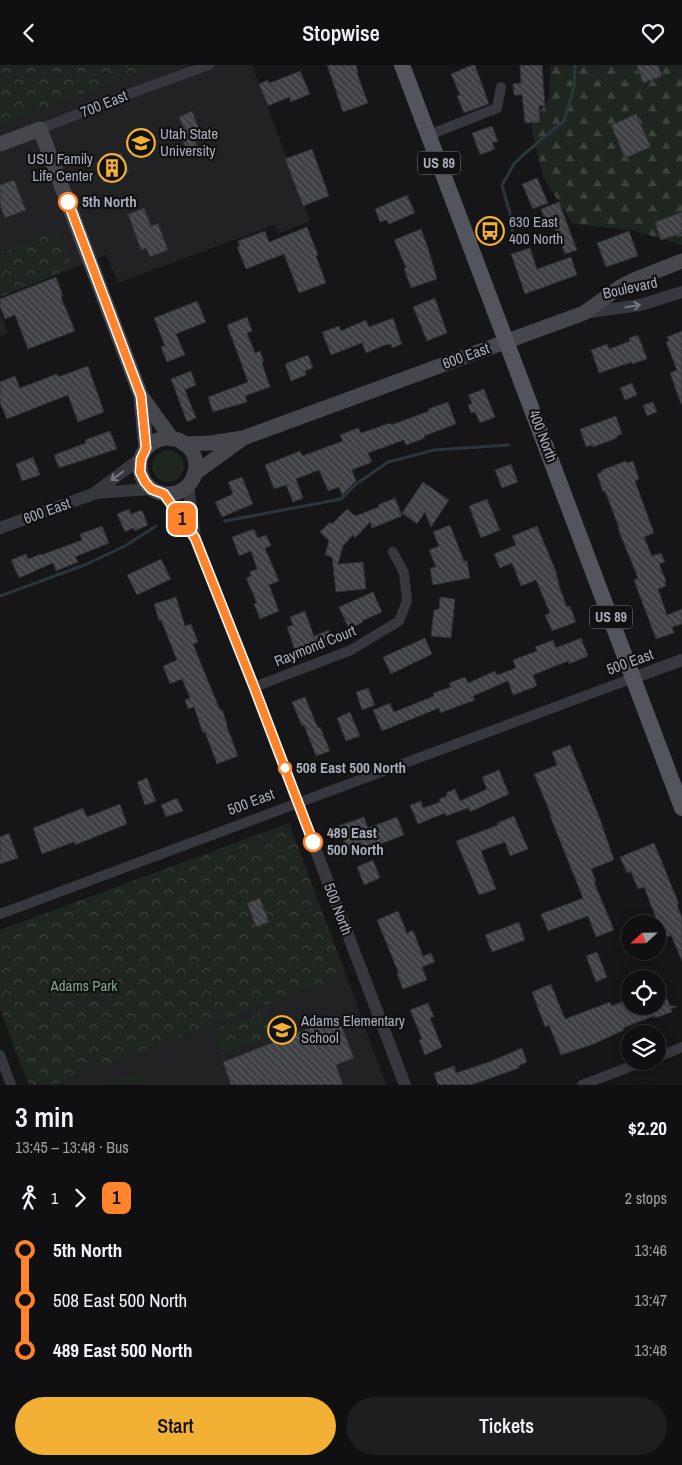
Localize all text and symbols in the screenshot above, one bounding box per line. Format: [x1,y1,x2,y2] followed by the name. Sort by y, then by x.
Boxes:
[302,18,380,48] text: Stopwise
[15,19,43,47] icon: back
[639,19,667,47] icon: heart
[77,84,131,122] street label: 700 East
[160,123,218,161] place label: Utah State University
[126,128,156,158] school or university icon: Utah State University
[27,148,94,186] place label: USU Family Life Center
[418,151,460,175] road number: US 89
[97,153,127,183] building icon: USU Family Life Center
[82,191,137,212] place label: 5th North
[58,192,78,212] marker: 5th North
[509,211,563,249] place label: 630 East 400 North
[475,216,505,246] bus stop icon: 630 East 400 North
[601,271,659,304] street label: Boulevard
[624,300,640,310] one-way arrow
[439,337,493,374] street label: 600 East
[524,407,563,465] street label: 400 North
[111,471,124,482] one-way arrow
[20,492,74,529] street label: 600 East
[166,503,198,535] line badge: 1
[178,506,186,531] text: 1
[590,605,632,629] road number: US 89
[271,619,359,671] street label: Raymond Court
[603,643,657,680] street label: 500 East
[296,757,406,778] place label: 508 East 500 North
[278,761,292,775] marker: 508 East 500 North
[224,783,278,820] street label: 500 East
[327,822,384,860] place label: 489 East 500 North
[303,832,323,852] marker: 489 East 500 North
[319,880,358,938] street label: 500 North
[621,915,666,960] north arrow
[621,915,666,1070] map controls
[621,970,666,1015] button: locate
[50,975,118,996] park label: Adams Park
[300,1010,406,1048] place label: Adams Elementary School
[267,1015,297,1045] school or university icon: Adams Elementary School
[621,1025,666,1070] button: layers
[15,1098,74,1136] text: 3 min
[628,1115,667,1141] text: $2.20
[15,1136,129,1158] text: 13:45 – 13:48 · Bus
[15,1184,43,1212] icon: walk
[66,1184,94,1212] icon: forward
[112,1185,121,1210] text: 1
[51,1187,58,1209] text: 1
[625,1187,667,1209] text: 2 stops
[53,1237,122,1263] text: 5th North
[634,1239,667,1261] text: 13:46
[53,1287,187,1313] text: 508 East 500 North
[634,1289,667,1311] text: 13:47
[53,1337,192,1363] text: 489 East 500 North
[634,1339,667,1361] text: 13:48
[15,1397,336,1455] button: Start
[346,1397,667,1455] button: Tickets

